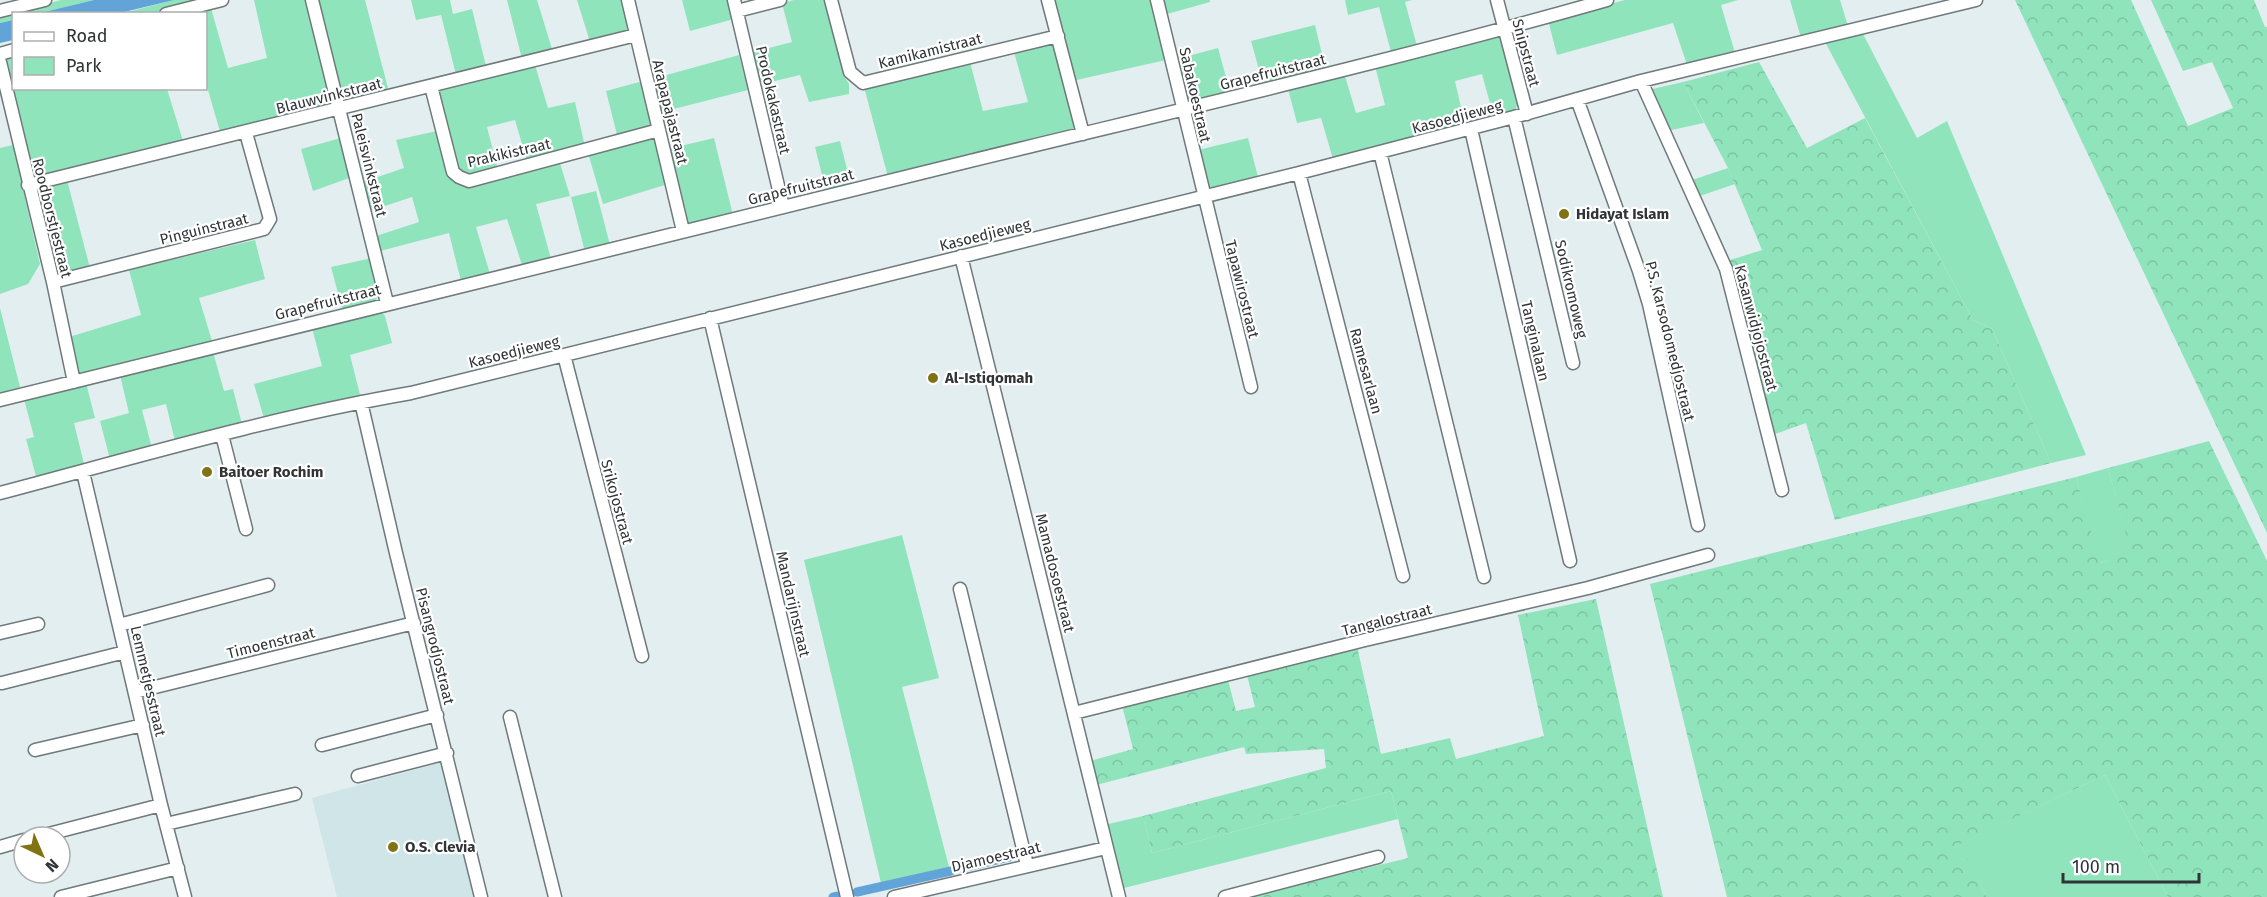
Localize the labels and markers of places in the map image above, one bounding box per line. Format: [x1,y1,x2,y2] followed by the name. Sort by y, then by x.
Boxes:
[1576,205,1669,223] place label: Hidayat Islam
[1557,207,1571,221] marker: Hidayat Islam
[944,369,1033,387] place label: Al-Istiqomah
[926,371,940,385] marker: Al-Istiqomah
[219,463,323,481] place label: Baitoer Rochim
[200,465,214,479] marker: Baitoer Rochim
[405,838,476,856] place label: O.S. Clevia
[386,840,400,854] marker: O.S. Clevia

